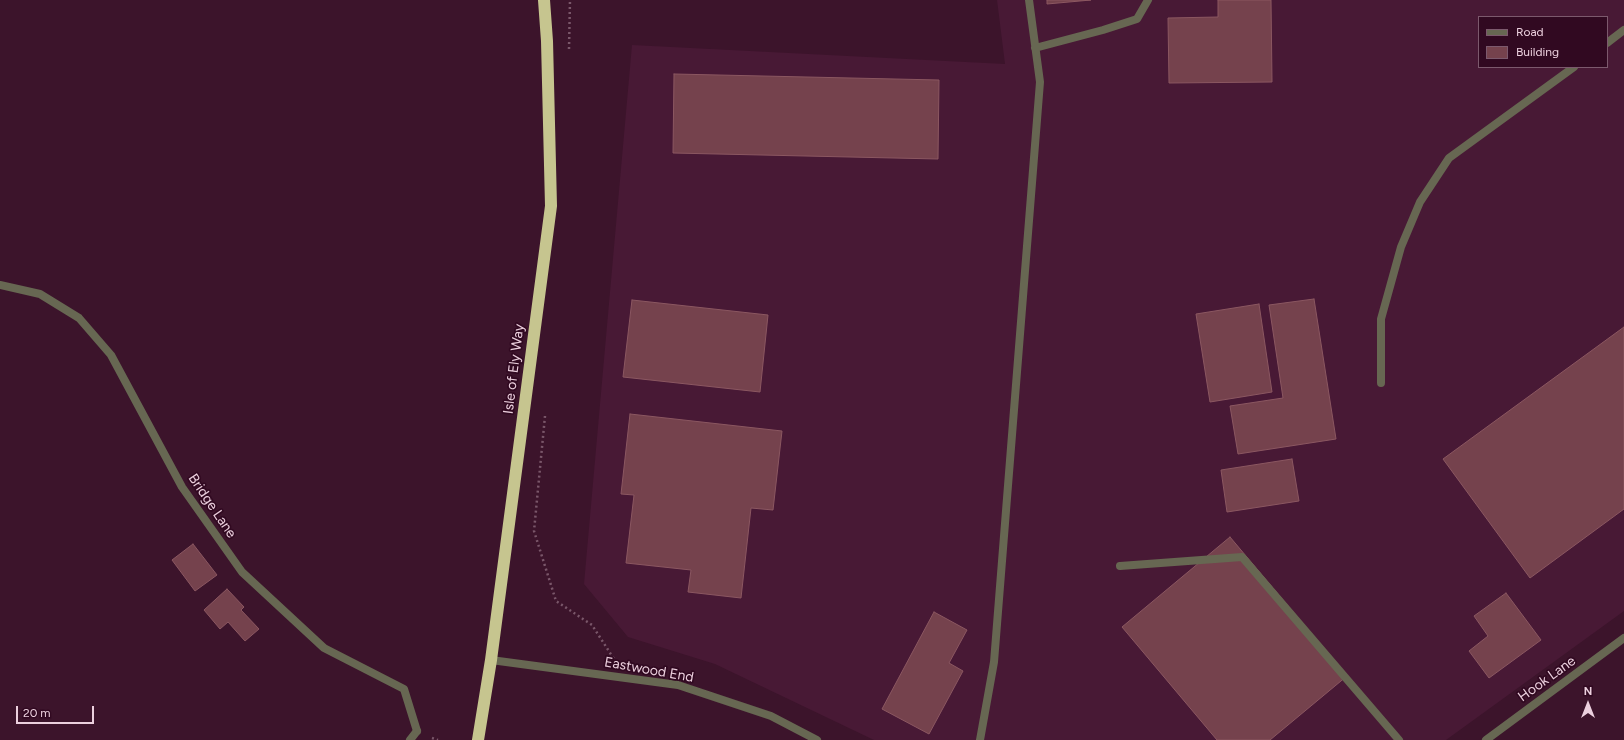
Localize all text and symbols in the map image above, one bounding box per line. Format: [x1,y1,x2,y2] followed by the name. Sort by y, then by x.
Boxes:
[1478,16,1608,68] legend
[1516,25,1544,39] text: Road
[1516,45,1559,59] text: Building
[500,323,528,415] street label: Isle of Ely Way
[184,471,240,541] street label: Bridge Lane
[1515,653,1579,705] street label: Hook Lane
[603,654,695,686] street label: Eastwood End
[1568,684,1608,724] north arrow
[1584,685,1592,698] text: N
[18,698,96,724] scale bar
[23,706,51,720] text: 20 m

